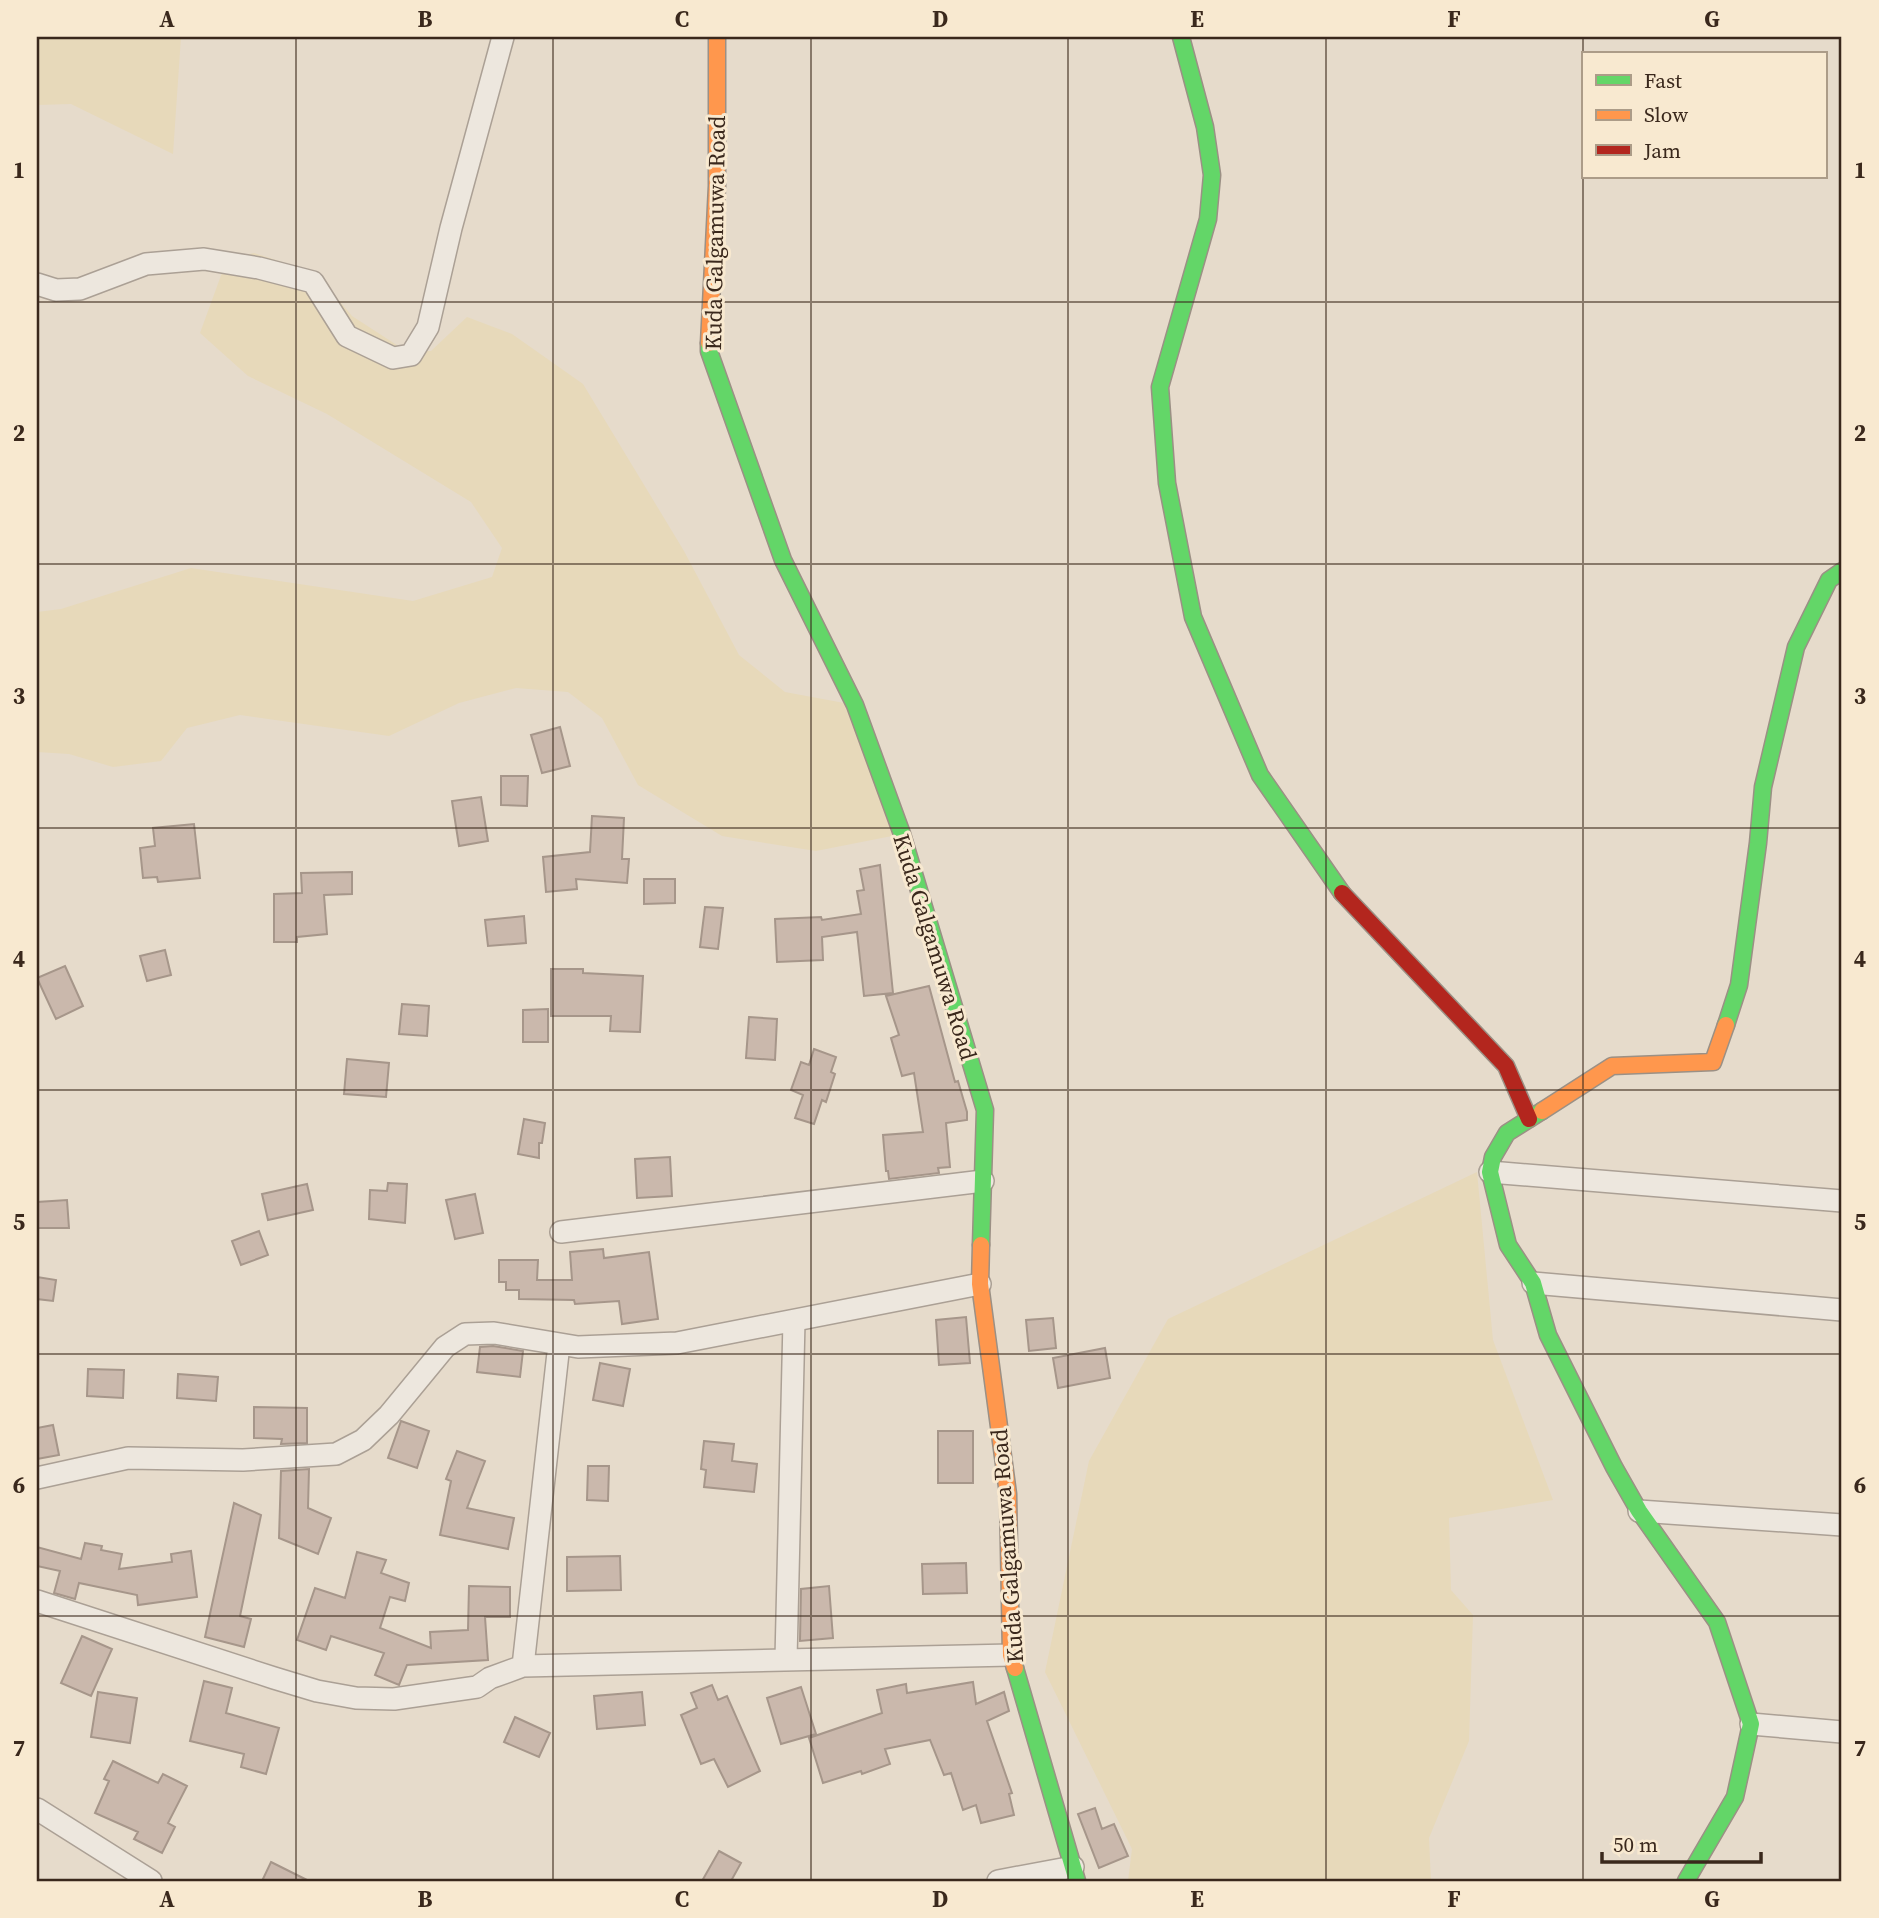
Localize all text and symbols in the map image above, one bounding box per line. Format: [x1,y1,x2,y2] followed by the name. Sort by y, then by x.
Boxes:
[159,3,175,35] text: A
[418,3,433,35] text: B
[675,3,689,35] text: C
[932,3,948,35] text: D
[1190,3,1204,35] text: E
[1447,3,1461,35] text: F
[1704,3,1720,35] text: G
[1582,52,1826,178] legend
[1644,66,1682,95] text: Fast
[1644,100,1688,129] text: Slow
[697,115,733,351] street label: Kuda Galgamuwa Road
[1643,136,1681,165] text: Jam
[13,154,25,186] text: 1
[1854,154,1866,186] text: 1
[13,417,25,449] text: 2
[1854,417,1866,449] text: 2
[13,680,25,712] text: 3
[1854,680,1866,712] text: 3
[885,830,985,1064] street label: Kuda Galgamuwa Road
[13,943,25,975] text: 4
[1854,943,1866,975] text: 4
[13,1206,25,1238] text: 5
[1854,1206,1866,1238] text: 5
[983,1428,1031,1664] street label: Kuda Galgamuwa Road
[13,1469,25,1501] text: 6
[1854,1469,1866,1501] text: 6
[13,1732,25,1764] text: 7
[1854,1732,1866,1764] text: 7
[1602,1820,1762,1864] scale bar
[1613,1830,1658,1859] text: 50 m
[159,1883,175,1915] text: A
[418,1883,433,1915] text: B
[675,1883,689,1915] text: C
[932,1883,948,1915] text: D
[1190,1883,1204,1915] text: E
[1447,1883,1461,1915] text: F
[1704,1883,1720,1915] text: G

